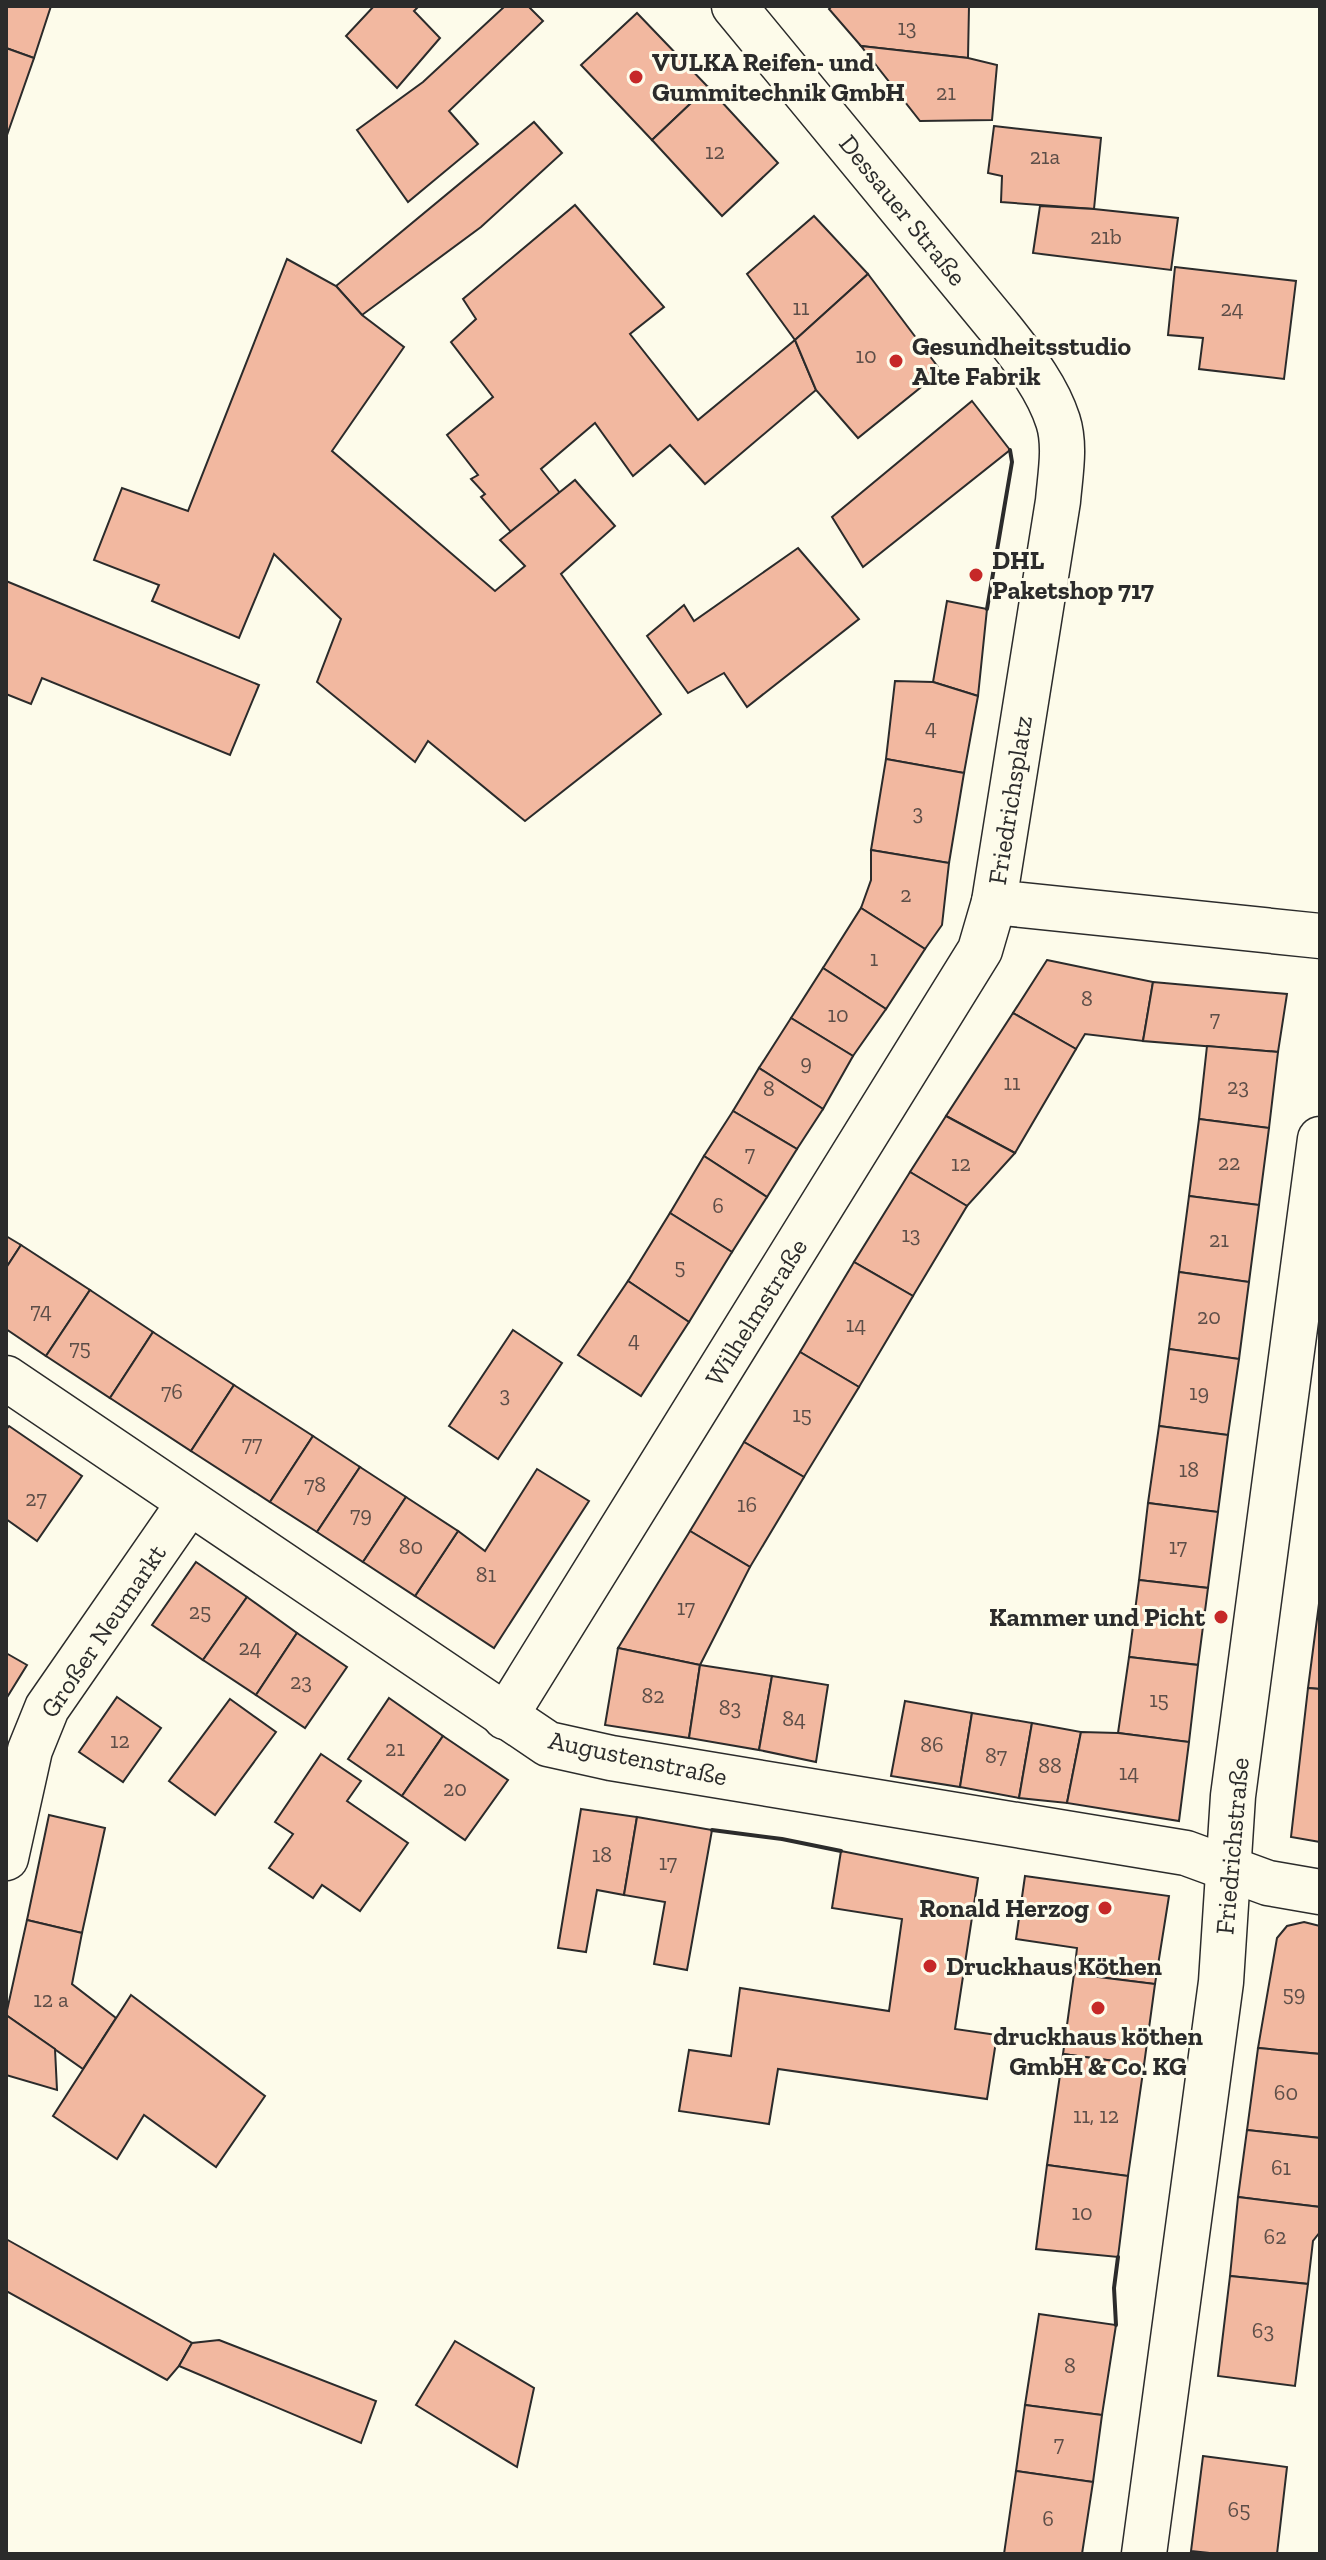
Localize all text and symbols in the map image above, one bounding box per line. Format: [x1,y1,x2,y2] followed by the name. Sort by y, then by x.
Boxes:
[897,14,917,41] house number: 13
[652,46,905,108] place label: VULKA Reifen- und Gummitechnik GmbH
[627,68,645,86] marker: VULKA Reifen- und Gummitechnik GmbH
[936,79,956,106] house number: 21
[832,128,974,292] street label: Dessauer Straße
[705,138,725,165] house number: 12
[1030,143,1061,170] house number: 21a
[1090,223,1122,250] house number: 21b
[793,294,810,321] house number: 11
[1220,295,1244,322] house number: 24
[912,330,1131,392] place label: Gesundheitsstudio Alte Fabrik
[855,342,877,369] house number: 10
[887,352,905,370] marker: Gesundheitsstudio Alte Fabrik
[992,544,1154,606] place label: DHL Paketshop 717
[967,566,985,584] marker: DHL Paketshop 717
[981,713,1039,887] street label: Friedrichsplatz
[925,714,937,741] house number: 4
[913,799,923,826] house number: 3
[900,881,912,908] house number: 2
[870,945,879,972] house number: 1
[1081,985,1093,1012] house number: 8
[827,1001,849,1028] house number: 10
[1210,1005,1221,1032] house number: 7
[800,1049,812,1076] house number: 9
[1004,1069,1021,1096] house number: 11
[1227,1073,1249,1100] house number: 23
[763,1075,775,1102] house number: 8
[745,1140,756,1167] house number: 7
[1218,1149,1240,1176] house number: 22
[951,1150,971,1177] house number: 12
[712,1192,724,1219] house number: 6
[901,1221,921,1248] house number: 13
[1209,1226,1229,1253] house number: 21
[698,1232,814,1392] street label: Wilhelmstraße
[674,1253,686,1280] house number: 5
[30,1297,52,1324] house number: 74
[1197,1303,1221,1330] house number: 20
[846,1311,866,1338] house number: 14
[628,1326,640,1353] house number: 4
[69,1334,91,1361] house number: 75
[161,1378,183,1405] house number: 76
[1189,1379,1209,1406] house number: 19
[500,1381,510,1408] house number: 3
[792,1401,812,1428] house number: 15
[242,1430,263,1457] house number: 77
[1179,1456,1199,1483] house number: 18
[304,1471,326,1498] house number: 78
[25,1485,47,1512] house number: 27
[737,1491,757,1518] house number: 16
[350,1501,372,1528] house number: 79
[399,1533,423,1560] house number: 80
[1169,1533,1188,1560] house number: 17
[33,1538,173,1724] street label: Großer Neumarkt
[476,1561,497,1588] house number: 81
[677,1594,696,1621] house number: 17
[189,1598,211,1625] house number: 25
[989,1601,1206,1633] place label: Kammer und Picht
[1212,1608,1230,1626] marker: Kammer und Picht
[238,1634,262,1661] house number: 24
[290,1668,312,1695] house number: 23
[641,1682,665,1709] house number: 82
[1149,1686,1169,1713] house number: 15
[719,1694,741,1721] house number: 83
[782,1705,806,1732] house number: 84
[546,1723,730,1793] street label: Augustenstraße
[110,1727,130,1754] house number: 12
[920,1731,944,1758] house number: 86
[385,1735,405,1762] house number: 21
[985,1742,1008,1769] house number: 87
[1038,1752,1062,1779] house number: 88
[1208,1756,1256,1936] street label: Friedrichstraße
[1119,1759,1139,1786] house number: 14
[443,1775,467,1802] house number: 20
[592,1841,612,1868] house number: 18
[659,1849,678,1876] house number: 17
[919,1892,1089,1924] place label: Ronald Herzog
[1096,1899,1114,1917] marker: Ronald Herzog
[946,1950,1163,1982] place label: Druckhaus Köthen
[921,1957,939,1975] marker: Druckhaus Köthen
[1283,1980,1305,2007] house number: 59
[33,1986,69,2013] house number: 12 a
[1089,1999,1107,2017] marker: druckhaus köthen GmbH & Co. KG
[993,2020,1203,2082] place label: druckhaus köthen GmbH & Co. KG
[1274,2079,1298,2106] house number: 60
[1073,2102,1119,2129] house number: 11, 12
[1271,2154,1292,2181] house number: 61
[1071,2199,1093,2226] house number: 10
[1263,2223,1287,2250] house number: 62
[1252,2317,1274,2344] house number: 63
[1064,2352,1076,2379] house number: 8
[1054,2430,1065,2457] house number: 7
[1228,2496,1250,2523] house number: 65
[1042,2505,1054,2532] house number: 6

